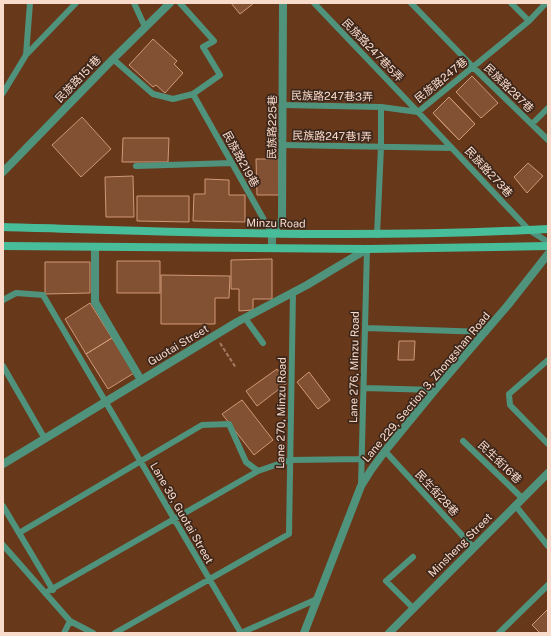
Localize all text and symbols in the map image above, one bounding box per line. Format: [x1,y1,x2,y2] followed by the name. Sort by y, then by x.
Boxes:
[340,16,406,84] street label: 民族路247巷5弄
[53,53,103,105] street label: 民族路151巷
[412,55,470,105] street label: 民族路247巷
[482,61,536,115] street label: 民族路287巷
[291,89,373,103] street label: 民族路247巷3弄
[265,95,279,159] street label: 民族路225巷
[221,129,261,189] street label: 民族路219巷
[292,129,372,143] street label: 民族路247巷1弄
[463,145,515,199] street label: 民族路273巷
[246,216,306,230] street label: Minzu Road
[360,310,492,464] street label: Lane 229, Section 3, Zhongshan Road
[347,311,361,423] street label: Lane 276, Minzu Road
[146,322,210,368] street label: Guotai Street
[274,357,288,469] street label: Lane 270, Minzu Road
[476,438,524,486] street label: 民生街16巷
[148,460,216,566] street label: Lane 39, Guotai Street
[413,468,461,518] street label: 民生街28巷
[426,511,494,579] street label: Minsheng Street

